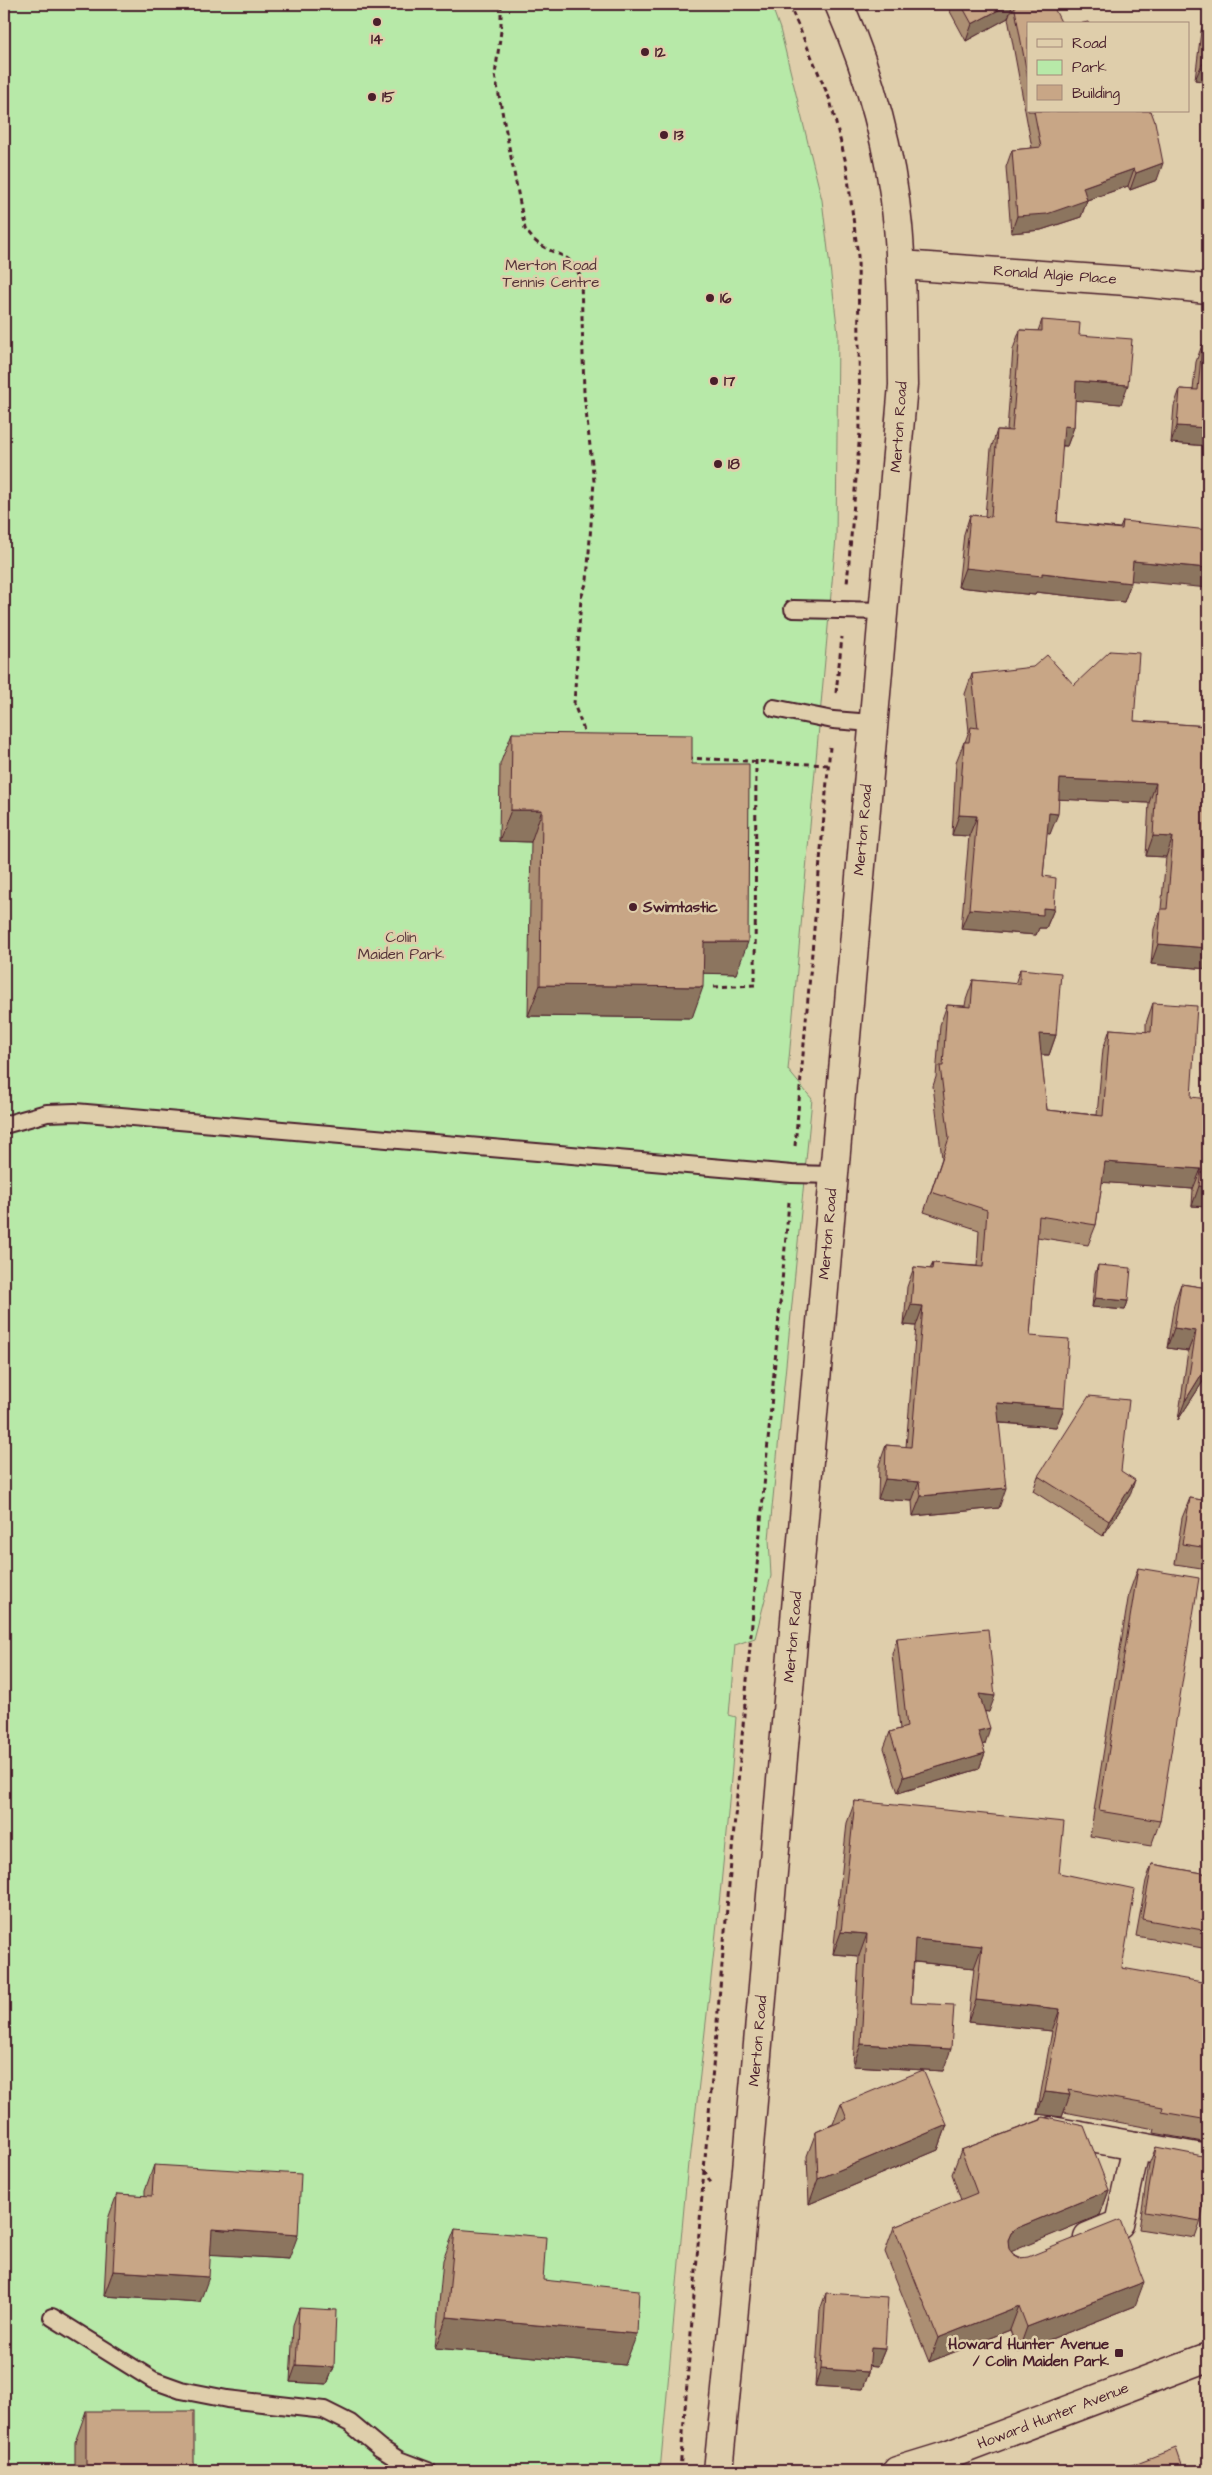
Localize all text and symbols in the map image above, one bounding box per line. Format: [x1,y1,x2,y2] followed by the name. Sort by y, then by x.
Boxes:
[371,16,383,28] marker: 14
[1027,22,1190,112] legend
[371,29,384,50] place label: 14
[1072,33,1107,54] text: Road
[655,42,666,63] place label: 12
[639,46,651,58] marker: 12
[1072,57,1107,78] text: Park
[1072,83,1120,105] text: Building
[382,87,395,108] place label: 15
[366,91,378,103] marker: 15
[674,125,684,146] place label: 13
[658,129,670,141] marker: 13
[503,255,599,293] park label: Merton Road Tennis Centre
[993,260,1117,291] street label: Ronald Algie Place
[720,288,732,309] place label: 16
[704,292,716,304] marker: 16
[724,371,736,392] place label: 17
[708,375,720,387] marker: 17
[885,380,913,473] street label: Merton Road
[728,454,740,475] place label: 18
[712,458,724,470] marker: 18
[849,783,877,876] street label: Merton Road
[642,897,718,918] place label: Swimtastic
[627,901,639,913] marker: Swimtastic
[358,927,444,965] park label: Colin Maiden Park
[814,1187,842,1280] street label: Merton Road
[779,1590,807,1683] street label: Merton Road
[744,1994,772,2087] street label: Merton Road
[948,2334,1110,2372] place label: Howard Hunter Avenue / Colin Maiden Park
[1113,2347,1125,2359] marker: Howard Hunter Avenue / Colin Maiden Park
[974,2377,1132,2455] street label: Howard Hunter Avenue

